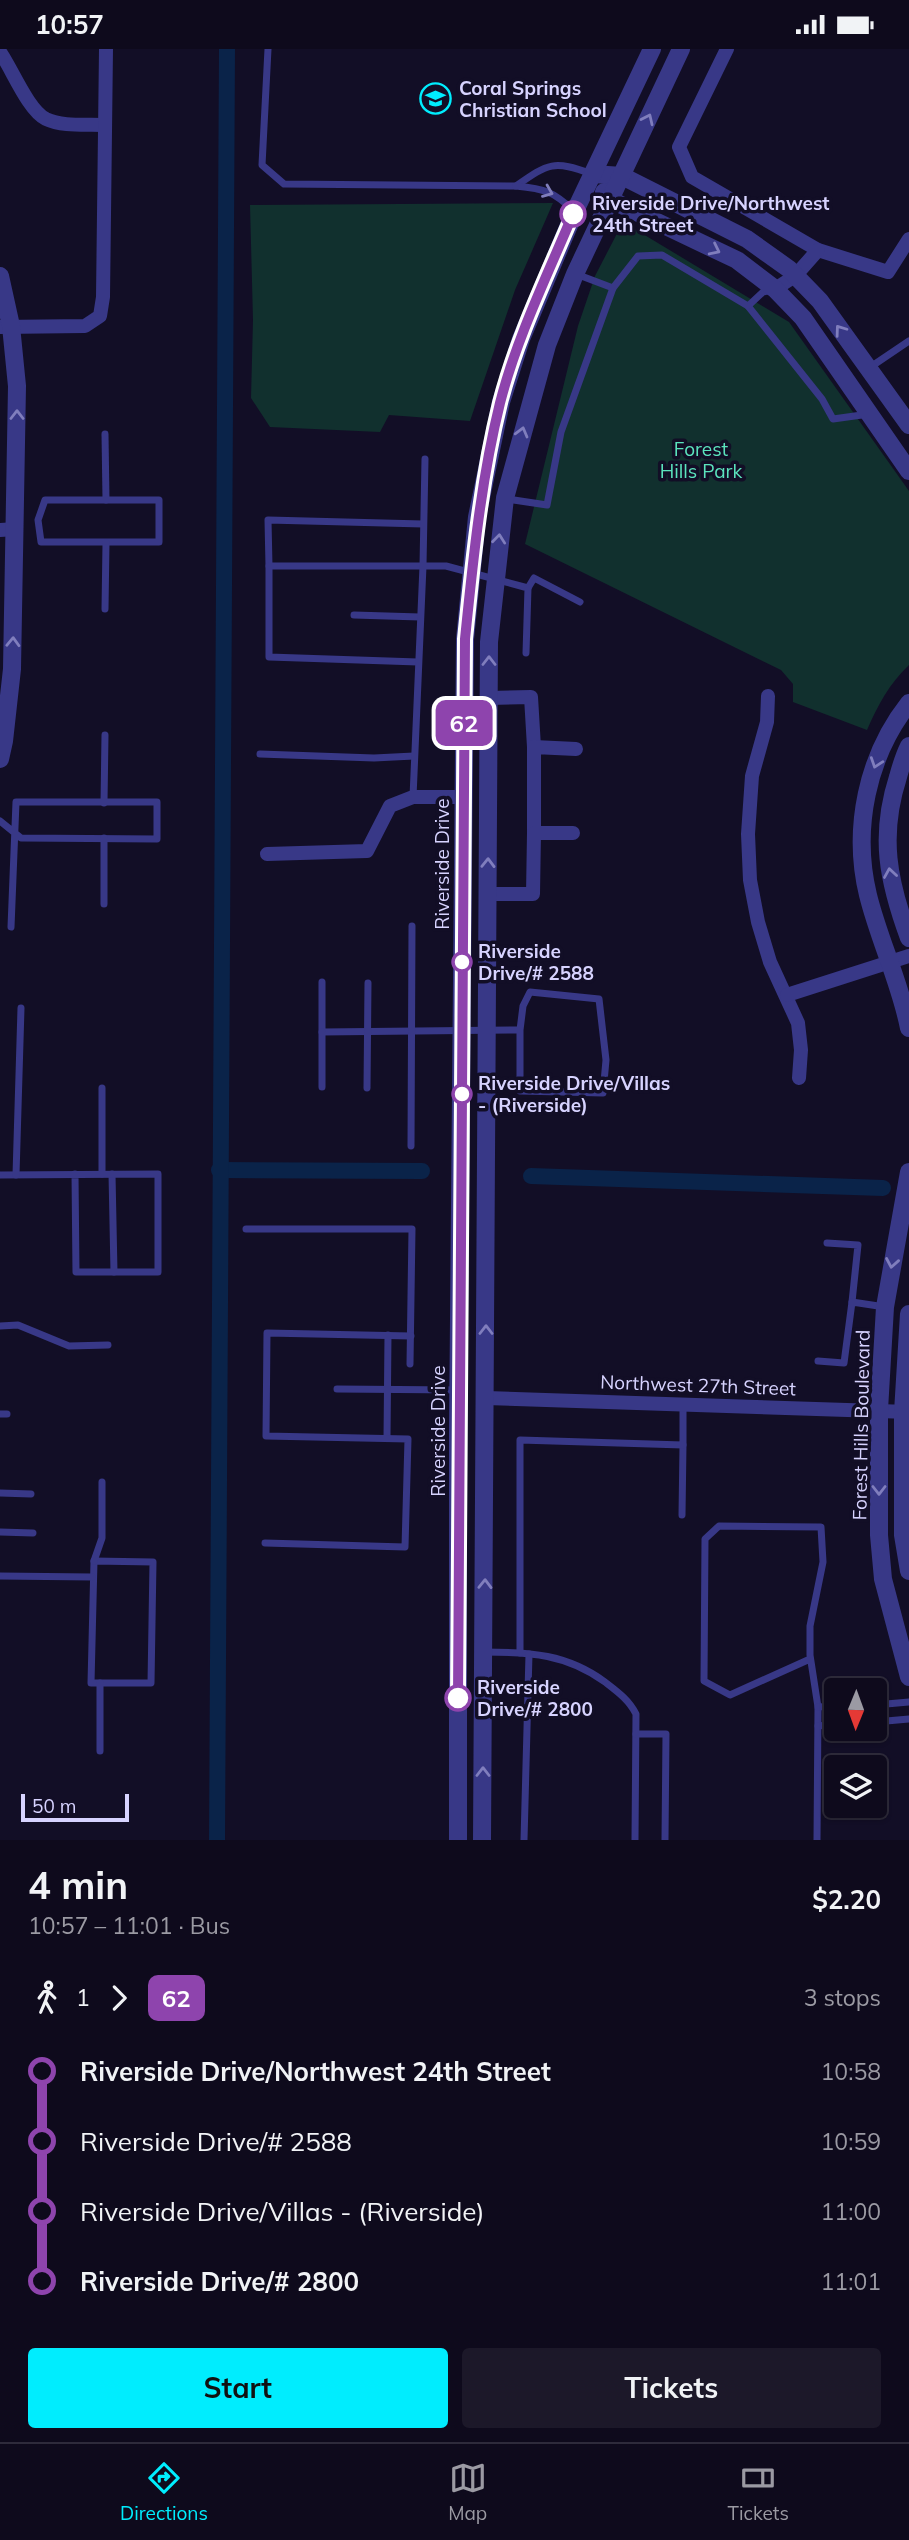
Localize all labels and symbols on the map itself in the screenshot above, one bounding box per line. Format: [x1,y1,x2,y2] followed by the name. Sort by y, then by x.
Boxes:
[459,76,607,122] place label: Coral Springs Christian School
[419,82,453,116] school or university icon: Coral Springs Christian School
[640,114,654,127] one-way arrow
[541,184,553,198] one-way arrow
[592,191,830,237] place label: Riverside Drive/Northwest 24th Street
[560,201,586,227] marker: Riverside Drive/Northwest 24th Street
[708,241,720,255] one-way arrow
[836,325,848,338] one-way arrow
[9,409,25,420] one-way arrow
[514,426,528,438] one-way arrow
[660,437,742,483] park label: Forest Hills Park
[491,533,506,544] one-way arrow
[5,637,21,647] one-way arrow
[481,655,497,665] one-way arrow
[433,700,496,746] line badge: 62
[870,756,884,768] one-way arrow
[430,798,454,930] street label: Riverside Drive
[480,857,496,867] one-way arrow
[883,867,898,879] one-way arrow
[478,939,594,985] place label: Riverside Drive/# 2588
[452,952,472,972] marker: Riverside Drive/# 2588
[478,1071,670,1117] place label: Riverside Drive/Villas - (Riverside)
[452,1084,472,1104] marker: Riverside Drive/Villas - (Riverside)
[885,1257,900,1269] one-way arrow
[478,1324,494,1335] one-way arrow
[847,1329,875,1521] street label: Forest Hills Boulevard
[426,1365,450,1497] street label: Riverside Drive
[600,1370,797,1400] street label: Northwest 27th Street
[871,1485,887,1495] one-way arrow
[477,1578,492,1589] one-way arrow
[477,1675,593,1721] place label: Riverside Drive/# 2800
[824,1678,887,1741] north arrow
[445,1685,471,1711] marker: Riverside Drive/# 2800
[475,1766,491,1777] one-way arrow
[21,1791,130,1823] scale bar

